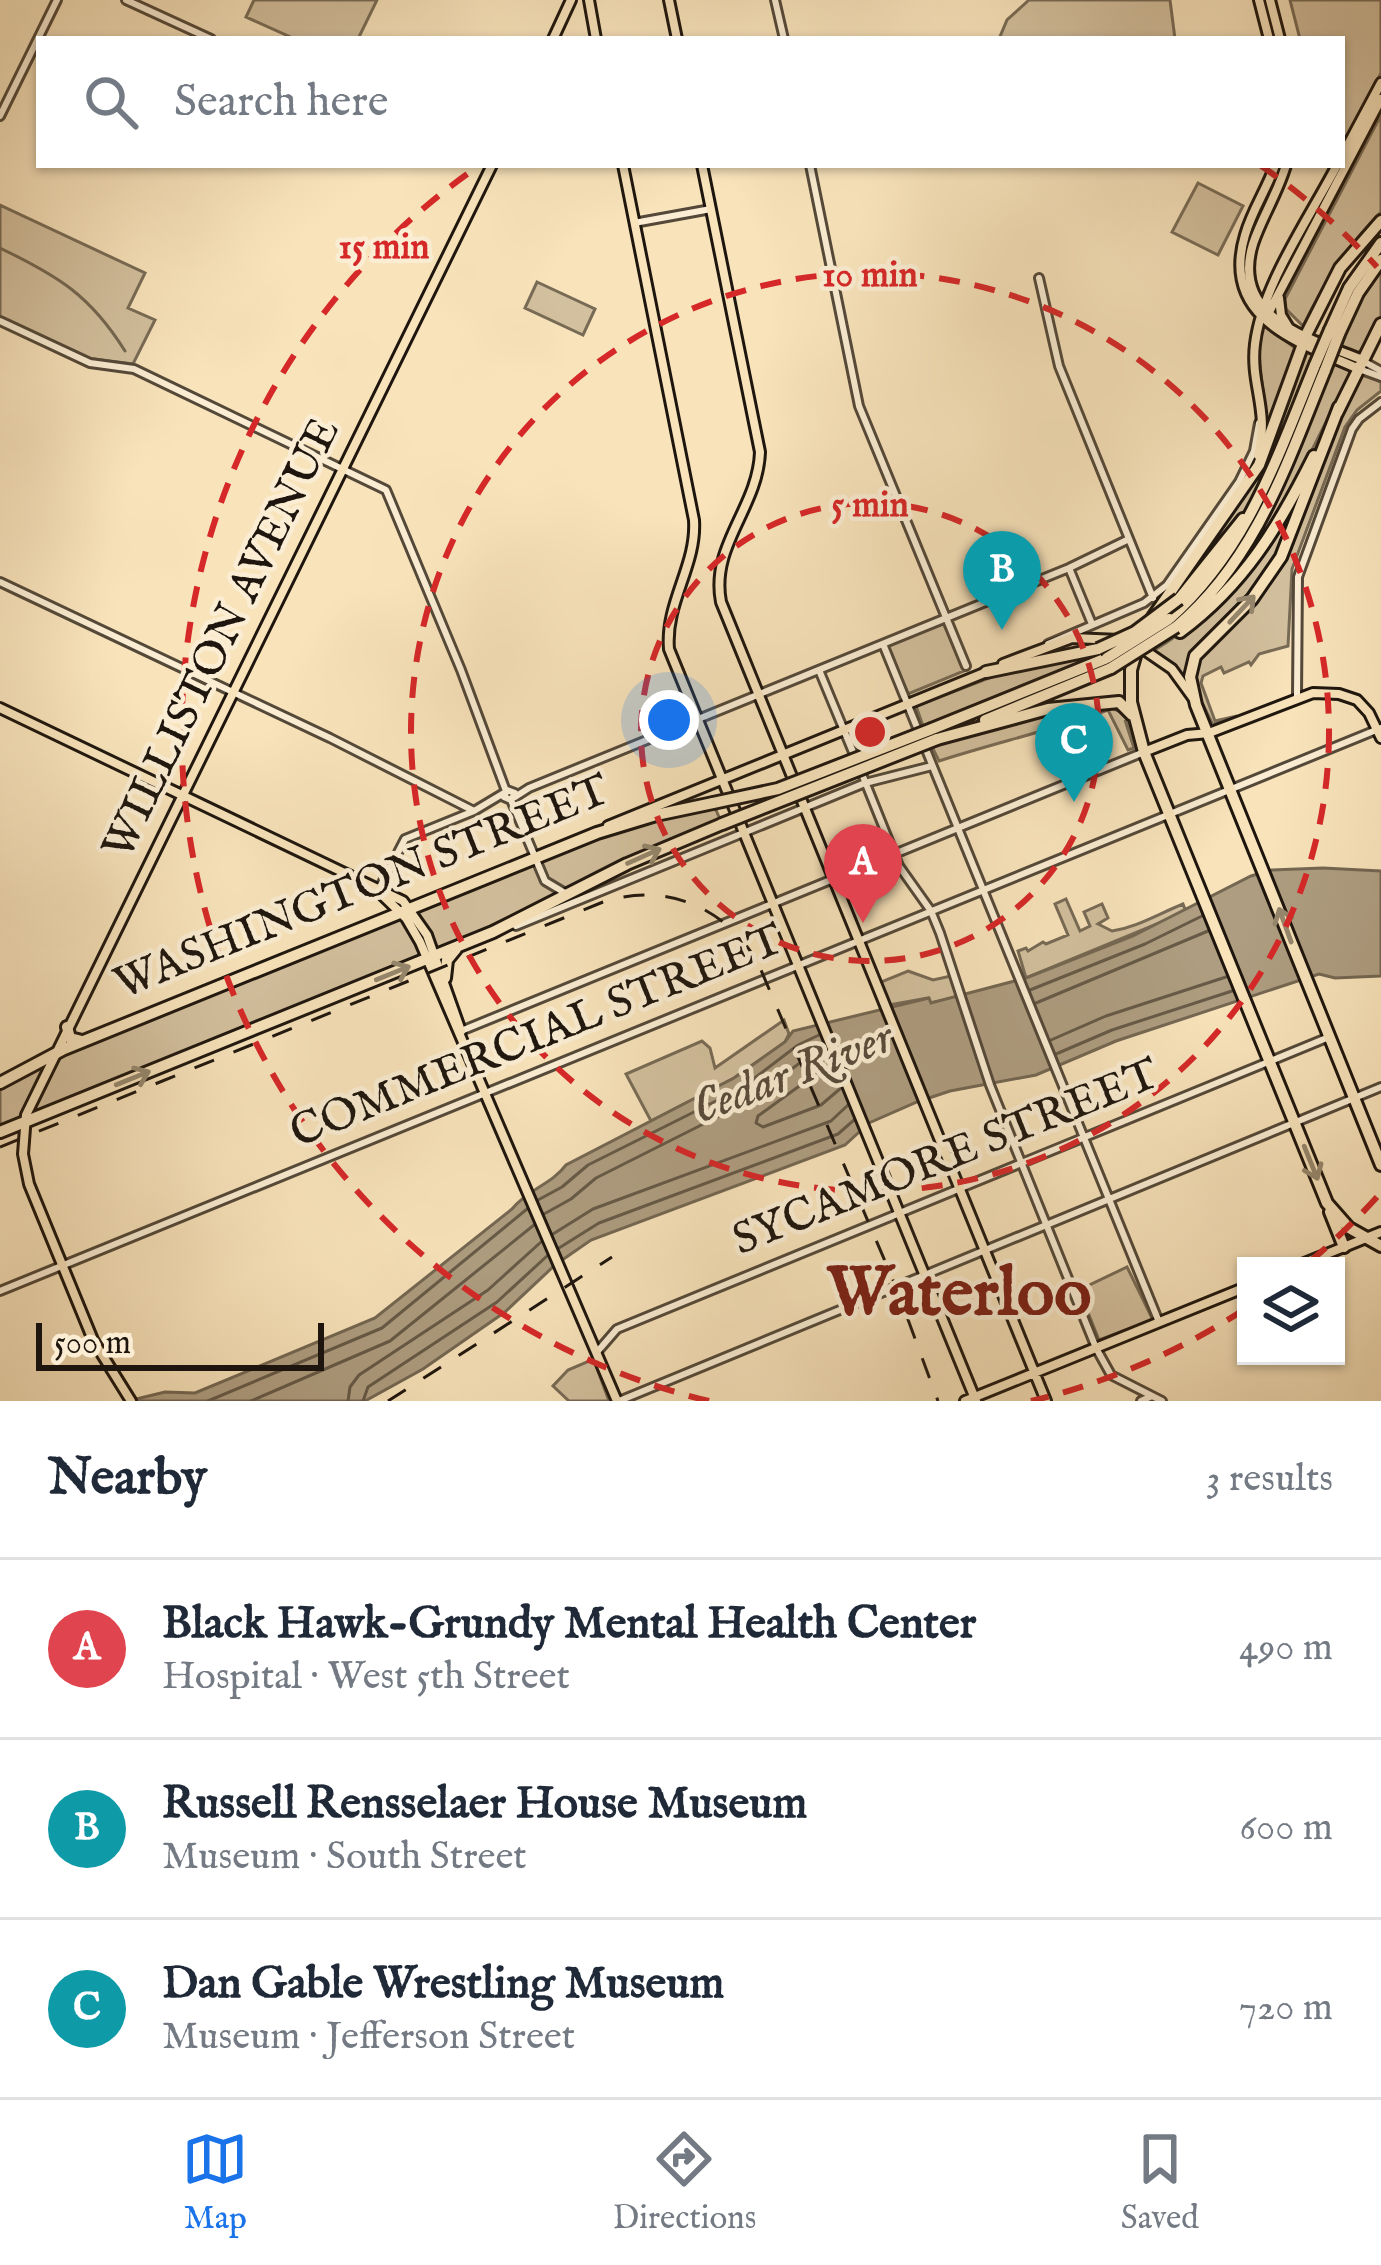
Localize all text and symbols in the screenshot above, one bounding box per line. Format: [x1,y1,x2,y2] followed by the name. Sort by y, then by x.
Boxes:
[36,36,1345,168] search box
[78,69,144,135] icon: search
[174,74,388,131] text: Search here
[339,225,429,271] text: 15 min
[822,253,918,299] text: 10 min
[90,409,354,869] street label: WILLISTON AVENUE
[831,483,909,529] text: 5 min
[963,531,1041,630] pin: B
[1227,594,1255,624] one-way arrow
[639,690,699,750] your location
[1035,703,1113,802] pin: C
[849,711,891,753] centre of rings
[106,762,618,1014] street label: WASHINGTON STREET
[824,824,902,923] pin: A
[625,844,661,866] one-way arrow
[1273,907,1295,944] one-way arrow
[282,912,792,1162] street label: COMMERCIAL STREET
[374,961,411,982] one-way arrow
[684,1007,904,1140] water label: Cedar River
[725,1046,1168,1270] street label: SYCAMORE STREET
[114,1066,151,1087] one-way arrow
[1302,1144,1323,1181] one-way arrow
[827,1252,1091,1339] district label: Waterloo
[1237,1257,1345,1365] map controls
[1237,1257,1345,1365] button: layers
[36,1317,324,1370] scale bar
[54,1323,131,1365] text: 500 m
[48,1447,207,1512] text: Nearby
[1206,1455,1333,1504] text: 3 results
[162,1596,976,1653] text: Black Hawk-Grundy Mental Health Center
[74,1624,100,1673] text: A
[1239,1624,1333,1673] text: 490 m
[162,1653,570,1702] text: Hospital · West 5th Street
[162,1776,807,1833] text: Russell Rensselaer House Museum
[74,1804,100,1853] text: B
[1240,1804,1333,1853] text: 600 m
[162,1833,527,1882] text: Museum · South Street
[162,1956,724,2013] text: Dan Gable Wrestling Museum
[73,1984,101,2033] text: C
[1239,1984,1333,2033] text: 720 m
[162,2013,575,2062] text: Museum · Jefferson Street
[182,2126,248,2240] tab: Map
[613,2126,756,2240] tab: Directions
[1121,2126,1199,2240] tab: Saved

